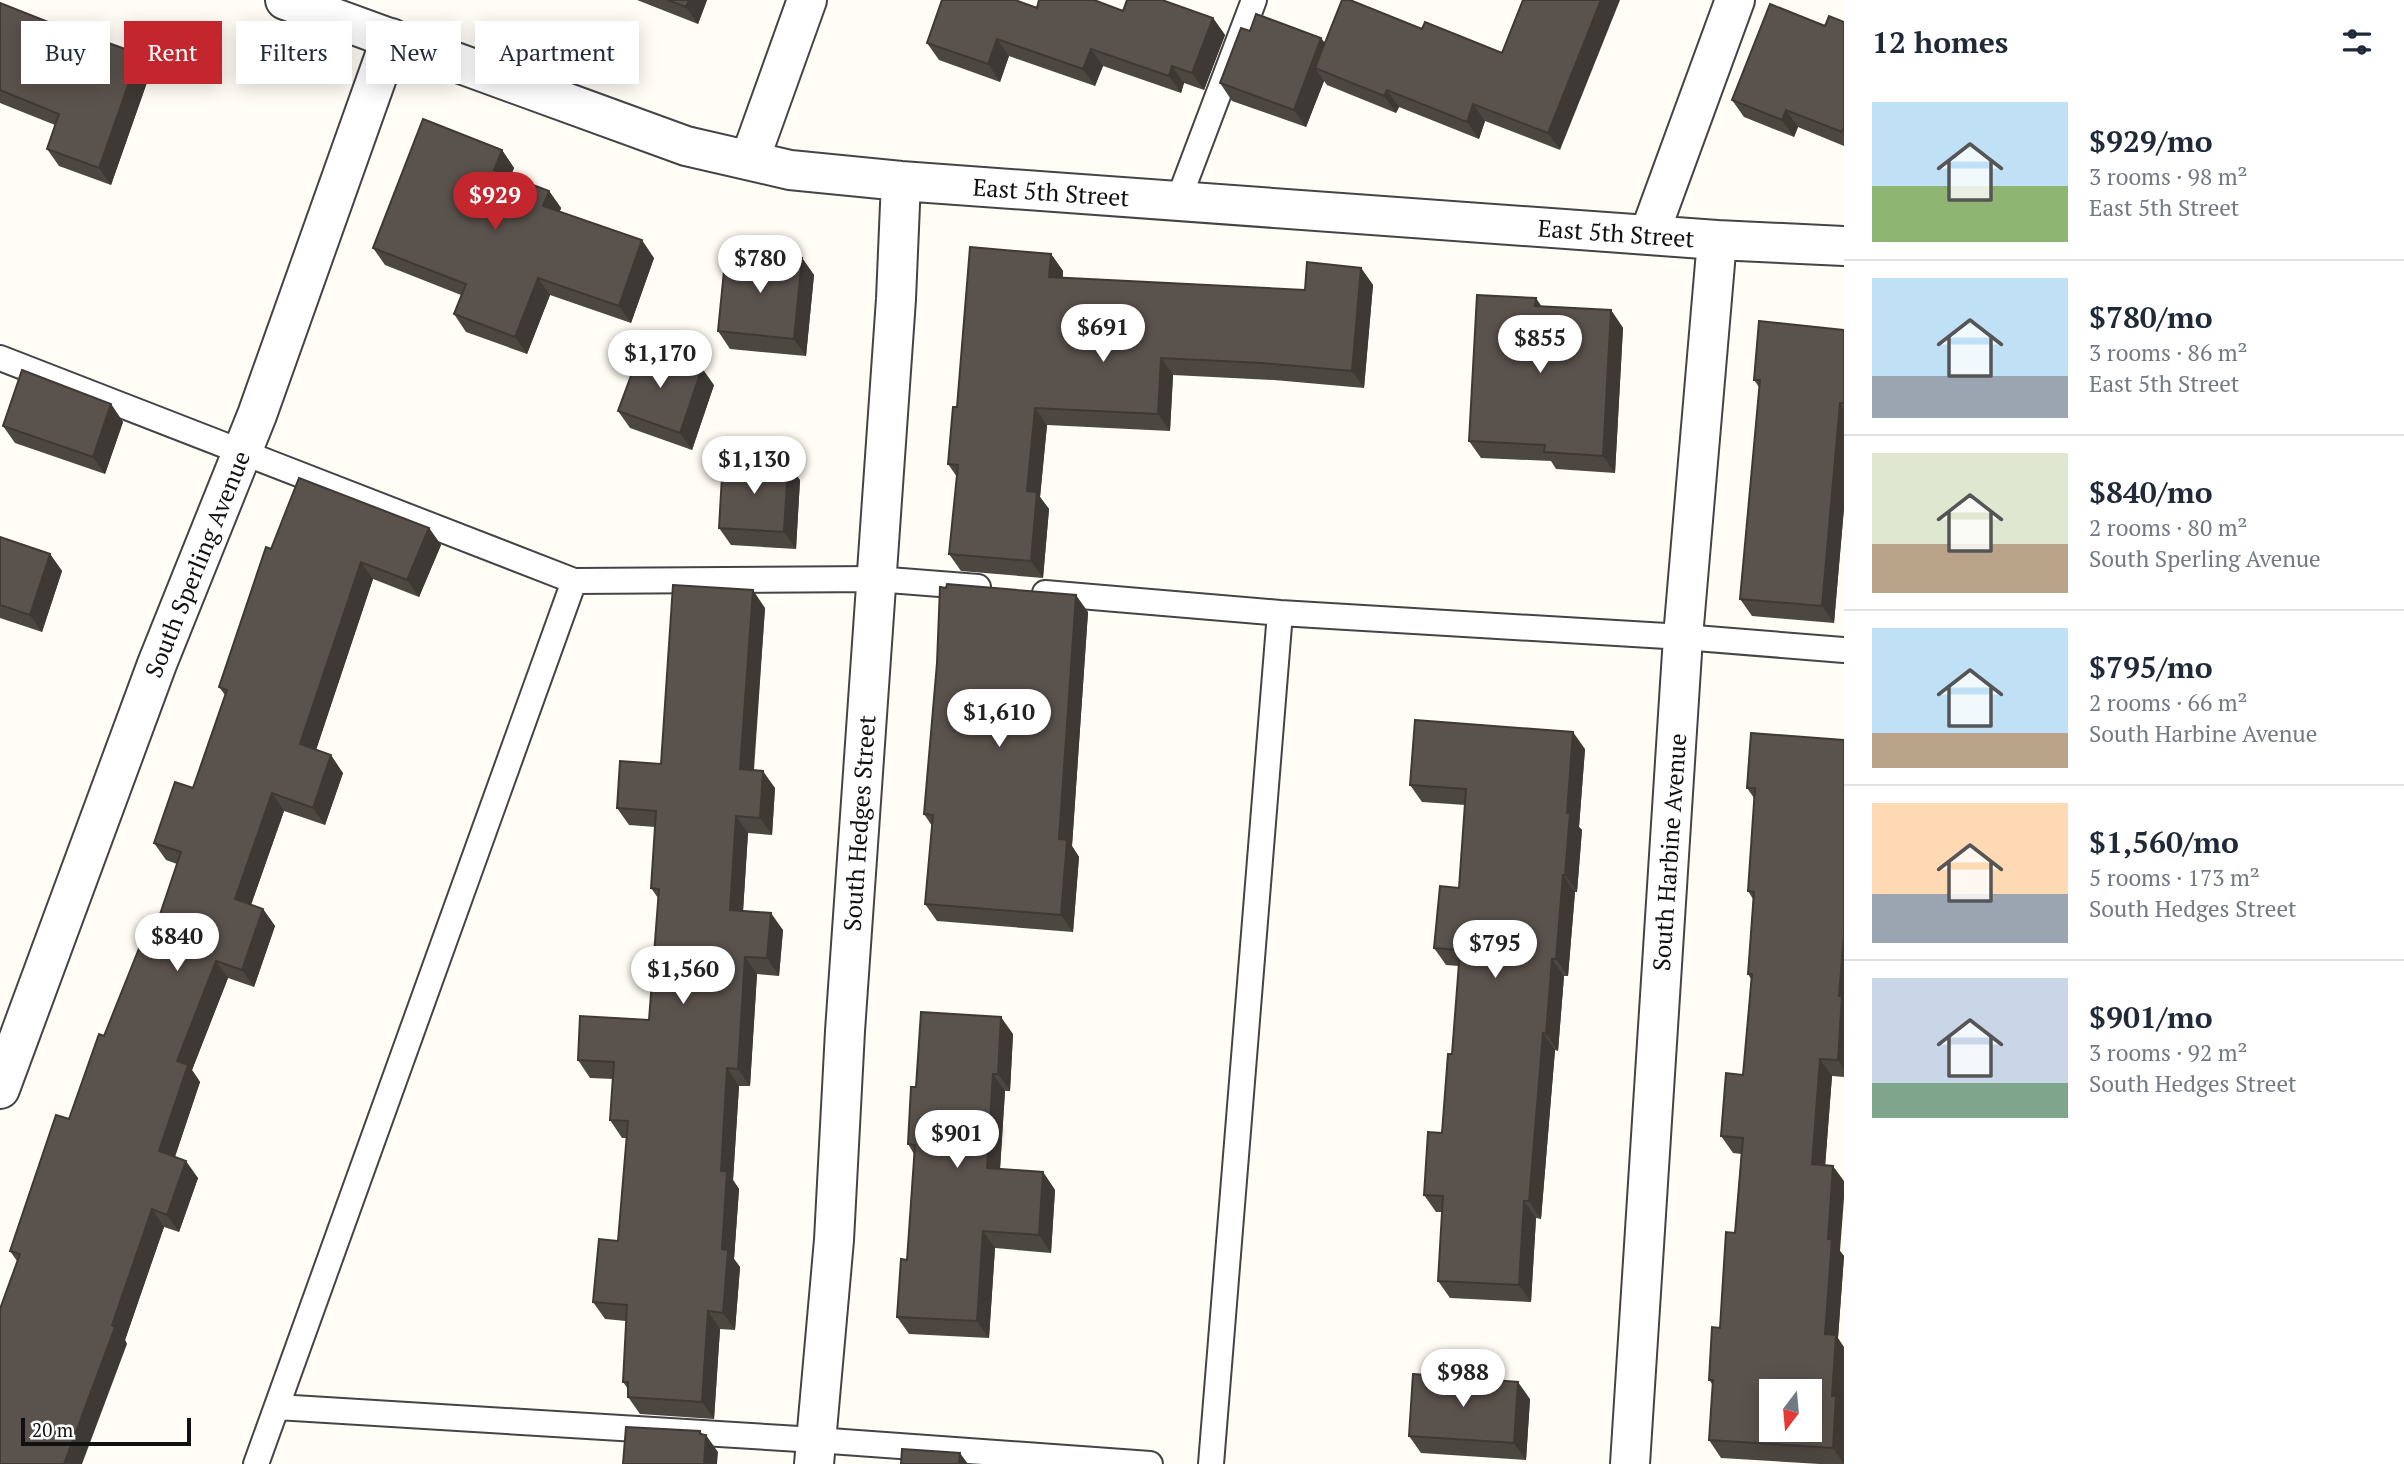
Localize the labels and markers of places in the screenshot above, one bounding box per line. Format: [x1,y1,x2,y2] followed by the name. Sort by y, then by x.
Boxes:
[454,173,536,232] pin: $929
[719,236,801,295] pin: $780
[1062,304,1144,364] pin: $691
[1499,316,1581,375] pin: $855
[603,330,717,390] pin: $1,170
[697,436,811,496] pin: $1,130
[942,690,1056,749] pin: $1,610
[136,914,218,973] pin: $840
[1454,920,1536,980] pin: $795
[626,946,740,1006] pin: $1,560
[916,1110,998,1170] pin: $901
[1422,1350,1504,1409] pin: $988

